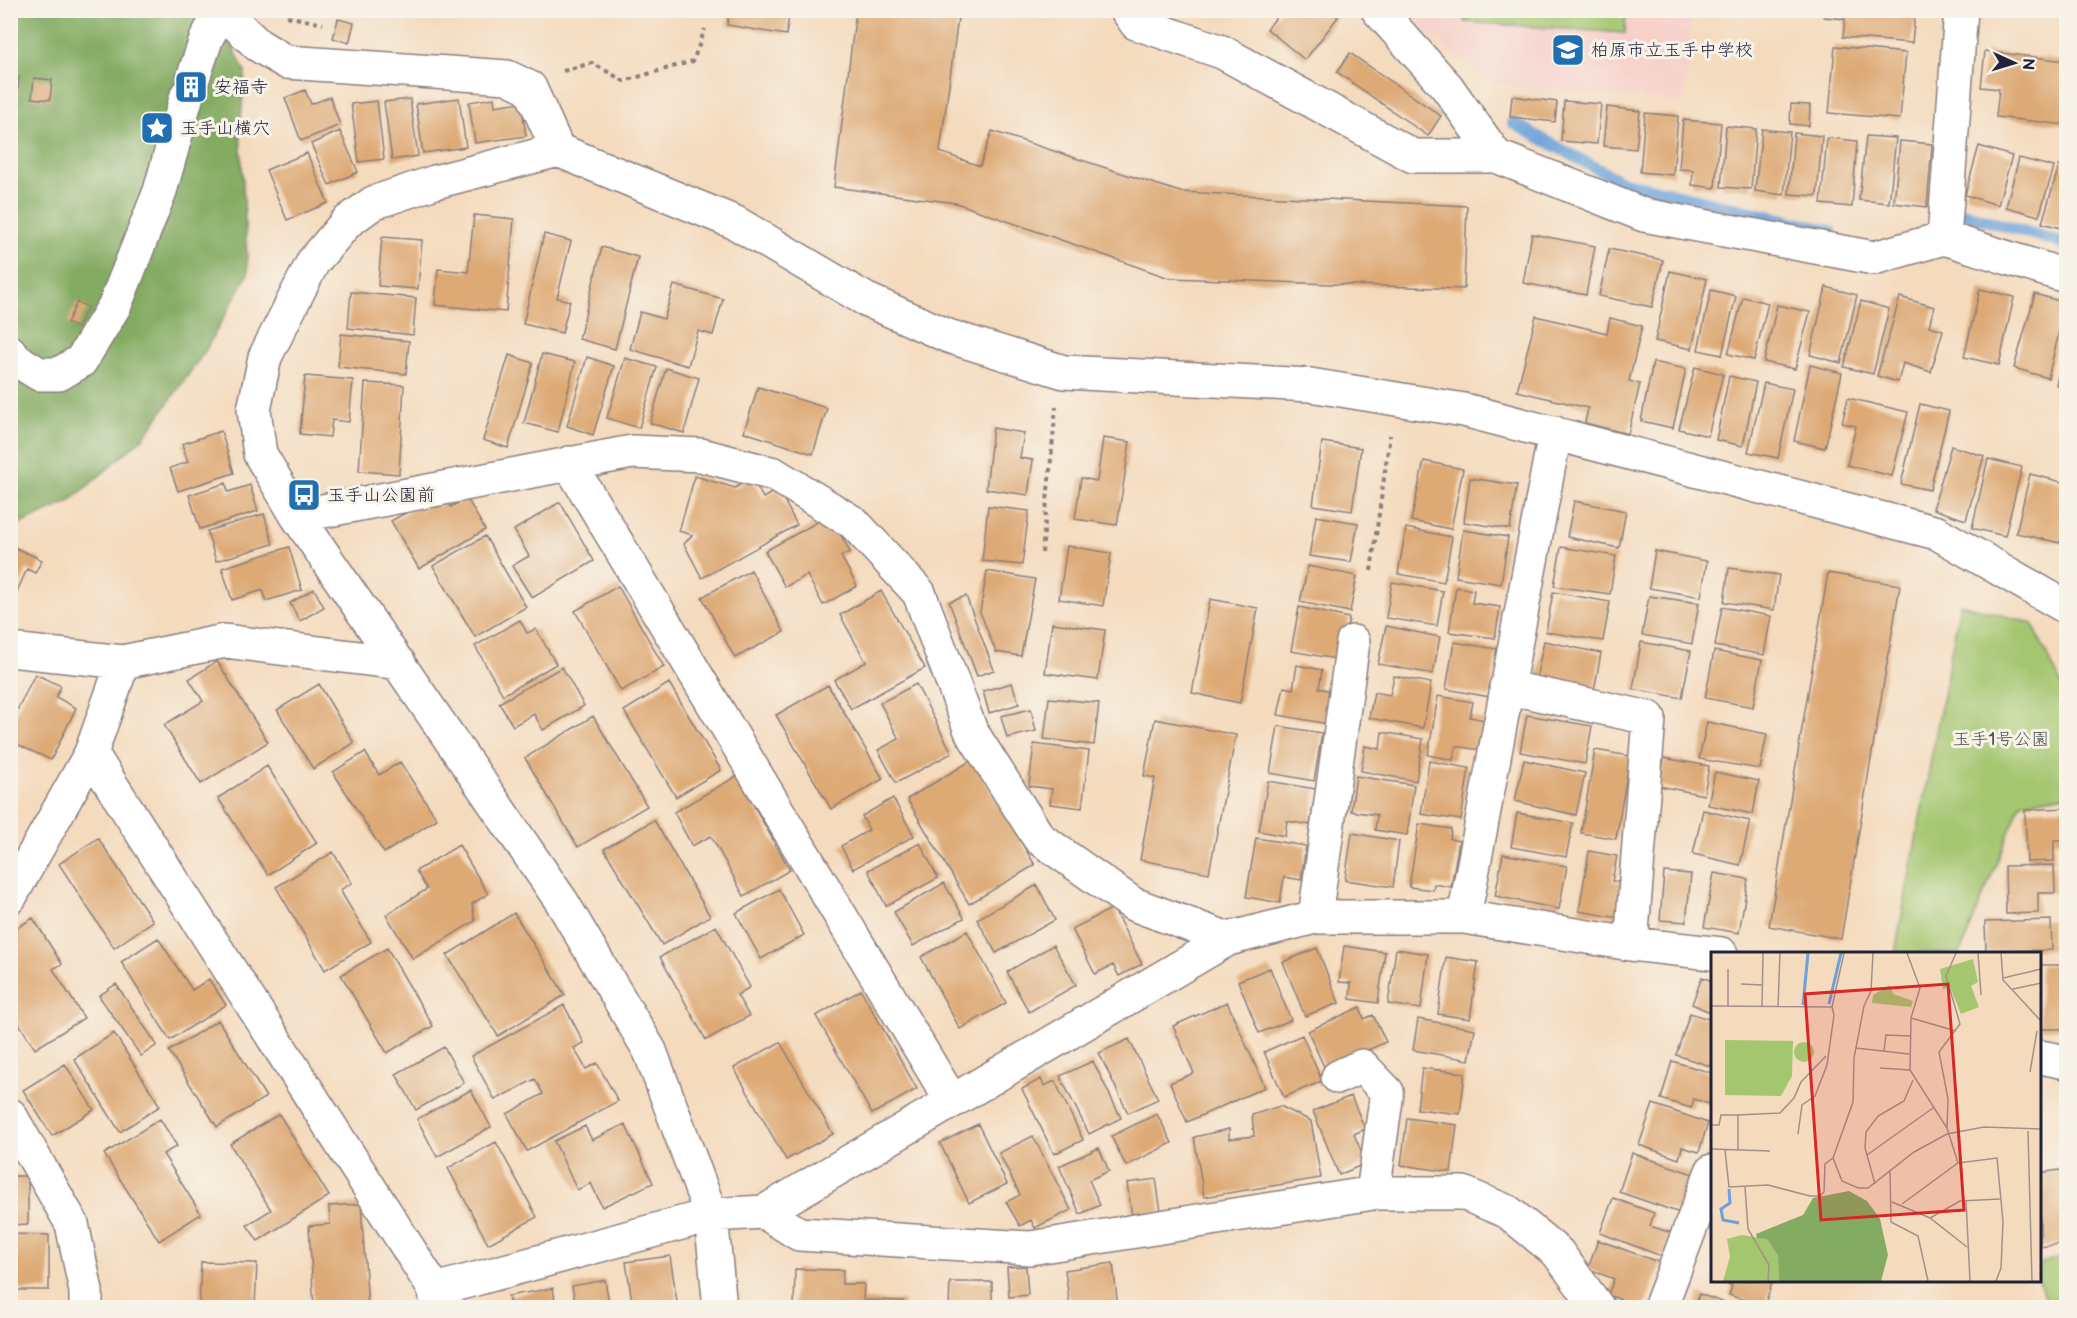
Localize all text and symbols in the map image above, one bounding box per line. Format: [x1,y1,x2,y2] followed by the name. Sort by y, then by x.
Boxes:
[1550,32,1586,68] school or university icon: 柏原市立玉手中学校
[1984,33,2044,93] north arrow
[1591,40,1753,61] place label: 柏原市立玉手中学校
[2018,57,2037,71] text: N
[173,69,209,105] building icon: 安福寺
[214,77,268,98] place label: 安福寺
[139,110,175,146] place icon: 玉手山横穴
[180,118,270,139] place label: 玉手山横穴
[286,477,322,513] bus stop icon: 玉手山公園前
[327,485,435,506] place label: 玉手山公園前
[1953,729,2049,750] park label: 玉手1号公園
[1711,952,2041,1282] inset map

